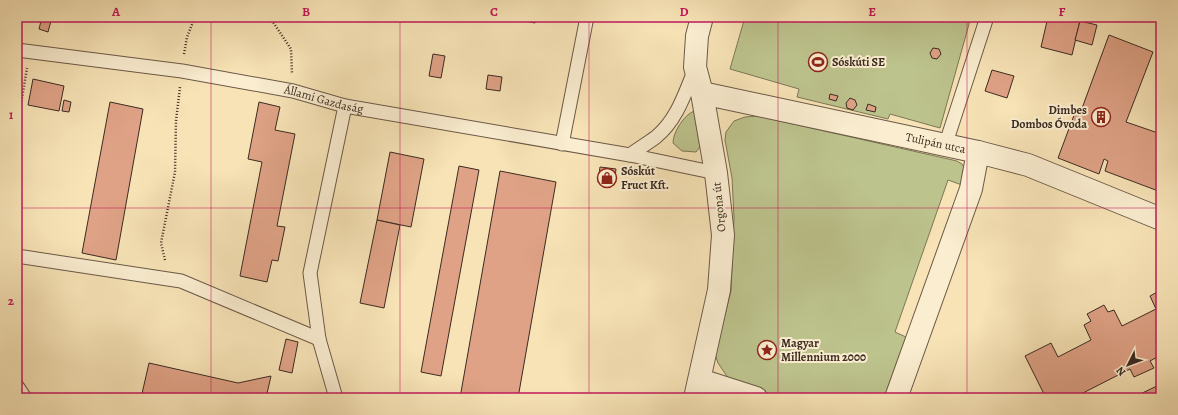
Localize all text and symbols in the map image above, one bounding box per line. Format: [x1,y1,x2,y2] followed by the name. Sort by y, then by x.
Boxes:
[111,3,121,20] text: A
[302,3,310,20] text: B
[490,3,498,20] text: C
[679,3,689,20] text: D
[868,3,876,20] text: E
[1059,3,1066,20] text: F
[807,51,829,73] sports icon: Sóskúti SE
[832,54,885,70] place label: Sóskúti SE
[282,81,365,117] street label: Állami Gazdaság
[1011,102,1087,132] place label: Dimbes Dombos Óvoda
[9,106,14,123] text: 1
[1090,106,1112,128] building icon: Dimbes Dombos Óvoda
[904,129,968,157] street label: Tulipán utca
[621,163,669,193] place label: Sóskút Fruct Kft.
[596,167,618,189] shop icon: Sóskút Fruct Kft.
[708,181,730,233] street label: Orgona út
[8,292,15,309] text: 2
[781,335,866,365] place label: Magyar Millennium 2000
[756,339,778,361] place icon: Magyar Millennium 2000
[1108,345,1148,385] north arrow
[1113,363,1129,379] text: N

